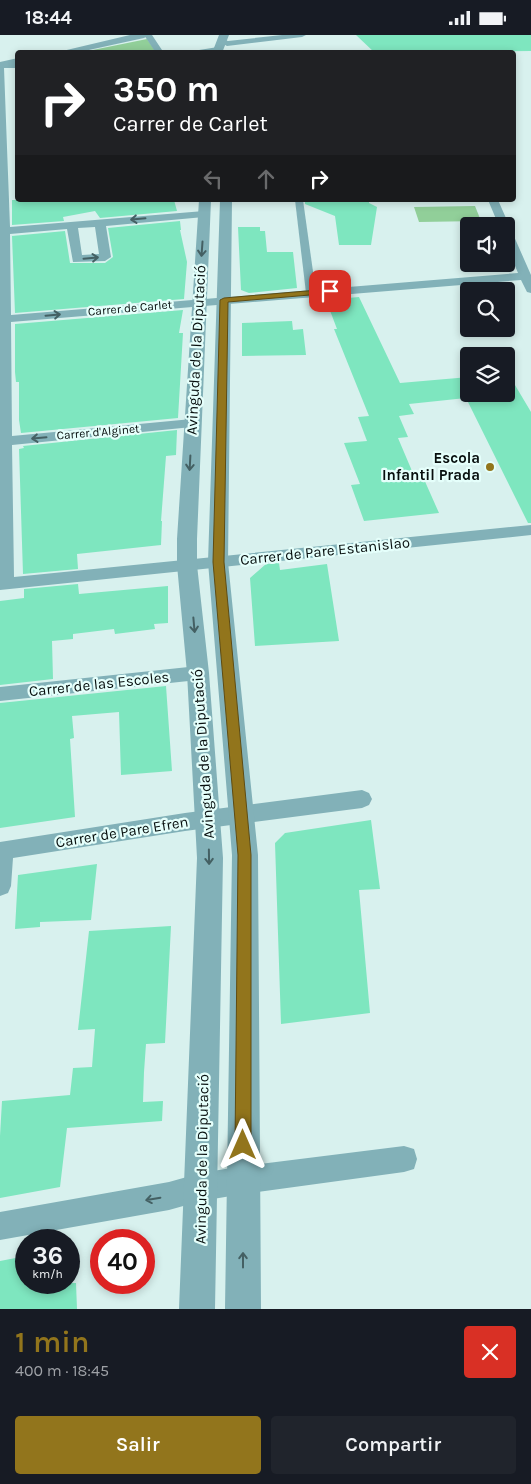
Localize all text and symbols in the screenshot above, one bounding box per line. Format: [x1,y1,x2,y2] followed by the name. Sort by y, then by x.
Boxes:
[25,7,72,29] text: 18:44
[113,69,219,110] text: 350 m
[30,70,95,135] icon: right
[113,111,268,137] text: Carrer de Carlet
[199,165,227,193] icon: left
[252,165,280,193] icon: ahead
[305,165,333,193] icon: right
[130,215,146,224] one-way arrow
[460,217,515,402] map controls
[460,217,515,272] button: sound
[198,240,207,256] one-way arrow
[82,253,98,263] one-way arrow
[183,264,209,436] street label: Avinguda de la Diputació
[309,270,351,312] pin
[316,277,344,305] icon: arrive
[460,282,515,337] button: search
[87,297,173,319] street label: Carrer de Carlet
[44,310,60,320] one-way arrow
[460,347,515,402] button: layers
[56,421,141,443] street label: Carrer d'Alginet
[31,433,47,443] one-way arrow
[382,449,480,484] place label: Escola Infantil Prada
[186,455,195,471] one-way arrow
[484,461,496,473] marker: Escola Infantil Prada
[239,533,411,569] street label: Carrer de Pare Estanislao
[189,617,199,633] one-way arrow
[28,668,170,700] street label: Carrer de las Escoles
[188,668,218,840] street label: Avinguda de la Diputació
[54,813,190,851] street label: Carrer de Pare Efren
[205,849,214,865] one-way arrow
[192,1074,212,1244] street label: Avinguda de la Diputació
[216,1118,268,1170] position arrow
[146,1194,162,1204] one-way arrow
[90,1229,155,1294] speed limit sign: 40
[32,1241,63,1270] text: 36
[238,1253,248,1269] one-way arrow
[32,1267,63,1281] text: km/h
[15,1324,89,1360] text: 1 min
[464,1326,516,1378] button: close
[15,1361,109,1380] text: 400 m · 18:45
[15,1416,261,1474] button: Salir
[271,1416,516,1474] button: Compartir

